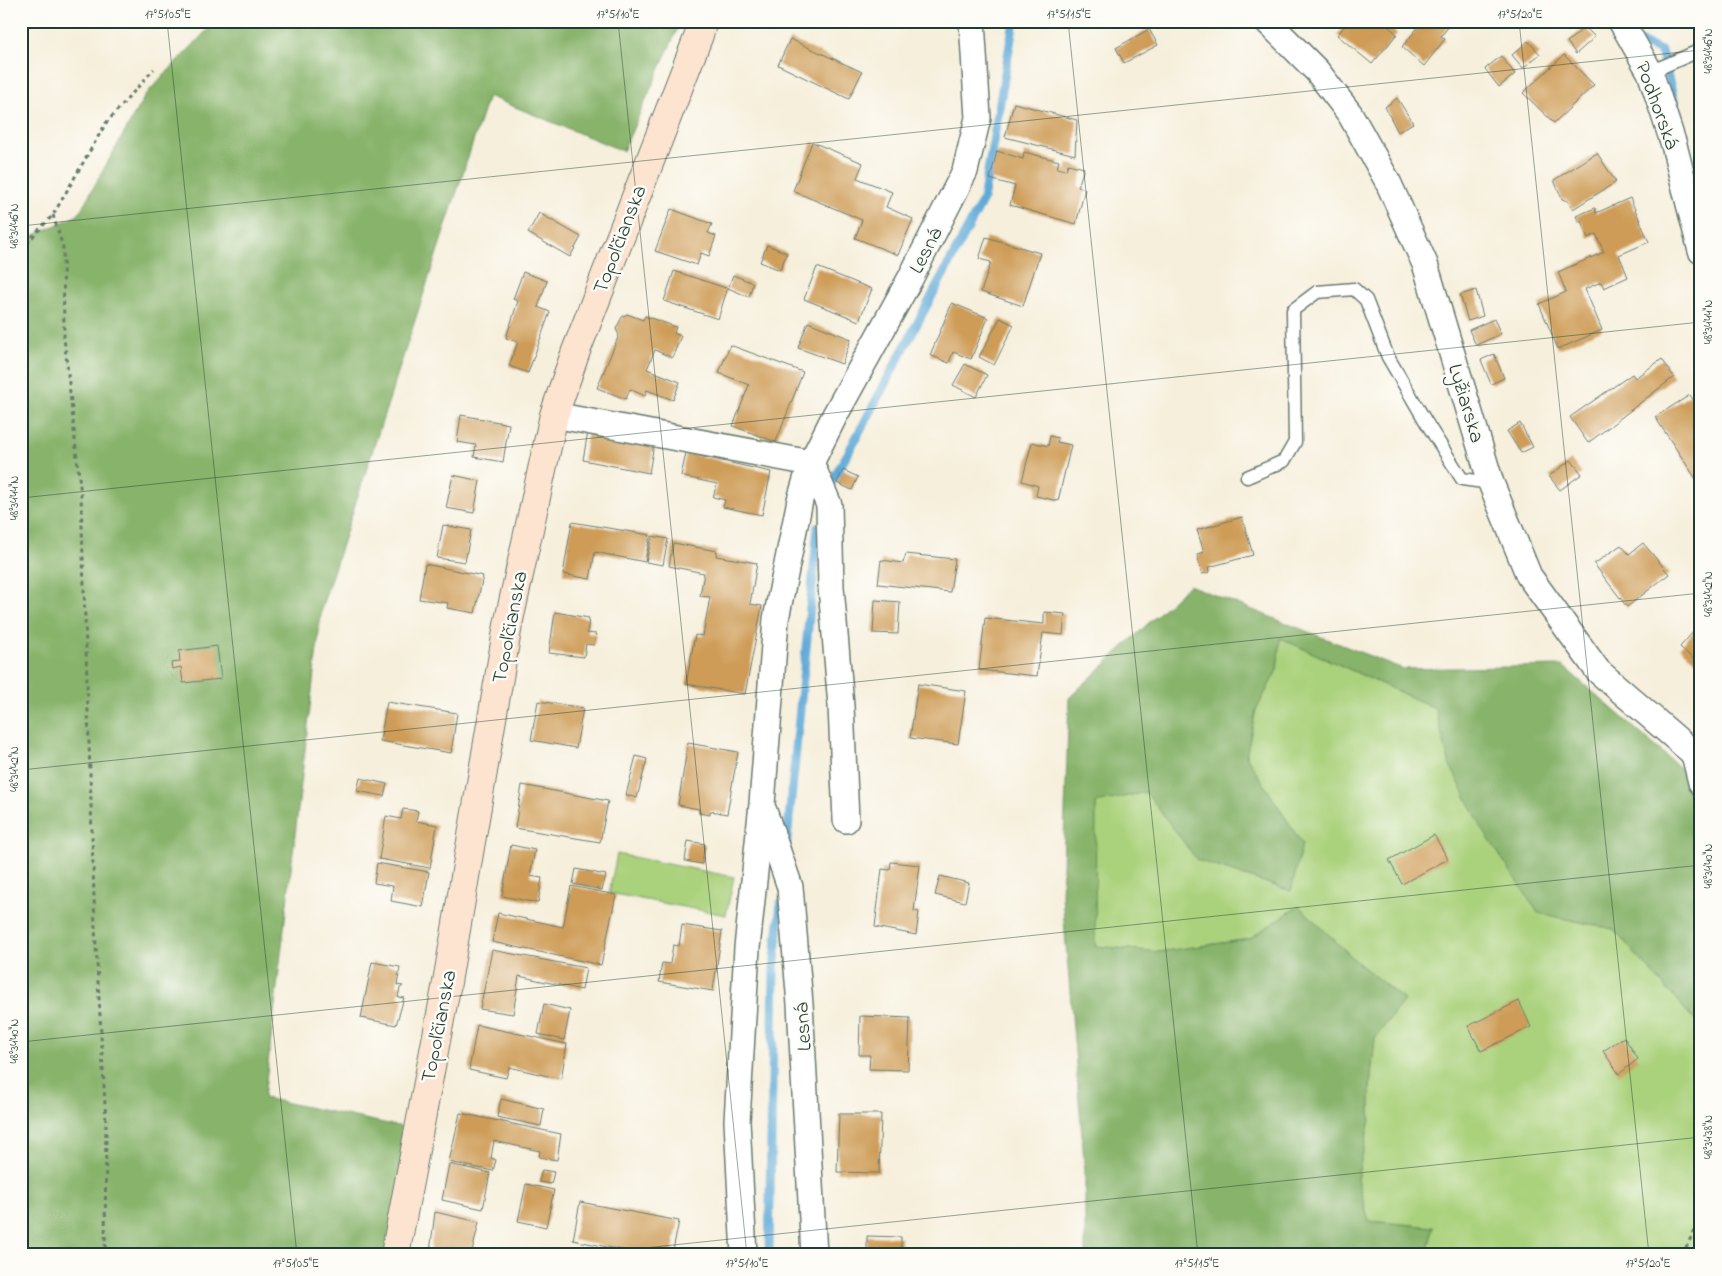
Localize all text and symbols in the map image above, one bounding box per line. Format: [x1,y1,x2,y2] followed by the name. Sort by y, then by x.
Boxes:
[145,6,191,24] text: 17°51'05"E
[597,6,640,24] text: 17°51'10"E
[1047,6,1091,24] text: 17°51'15"E
[1497,6,1543,24] text: 17°51'20"E
[1700,29,1718,73] text: 48°34'46"N
[1626,58,1686,154] street label: Podhorská
[586,181,655,298] street label: Topoľčianska
[6,204,24,248] text: 48°34'46"N
[902,222,951,279] street label: Lesná
[1700,300,1718,344] text: 48°34'44"N
[1437,360,1491,447] street label: Lyžiarska
[6,476,24,520] text: 48°34'44"N
[485,568,537,686] street label: Topoľčianska
[1700,571,1718,617] text: 48°34'42"N
[6,746,24,792] text: 48°34'42"N
[1700,844,1718,888] text: 48°34'40"N
[414,967,466,1085] street label: Topoľčianska
[787,1001,821,1052] street label: Lesná
[6,1019,24,1063] text: 48°34'40"N
[1700,1115,1718,1159] text: 48°34'38"N
[273,1255,319,1273] text: 17°51'05"E
[726,1255,769,1273] text: 17°51'10"E
[1175,1255,1219,1273] text: 17°51'15"E
[1625,1255,1671,1273] text: 17°51'20"E

